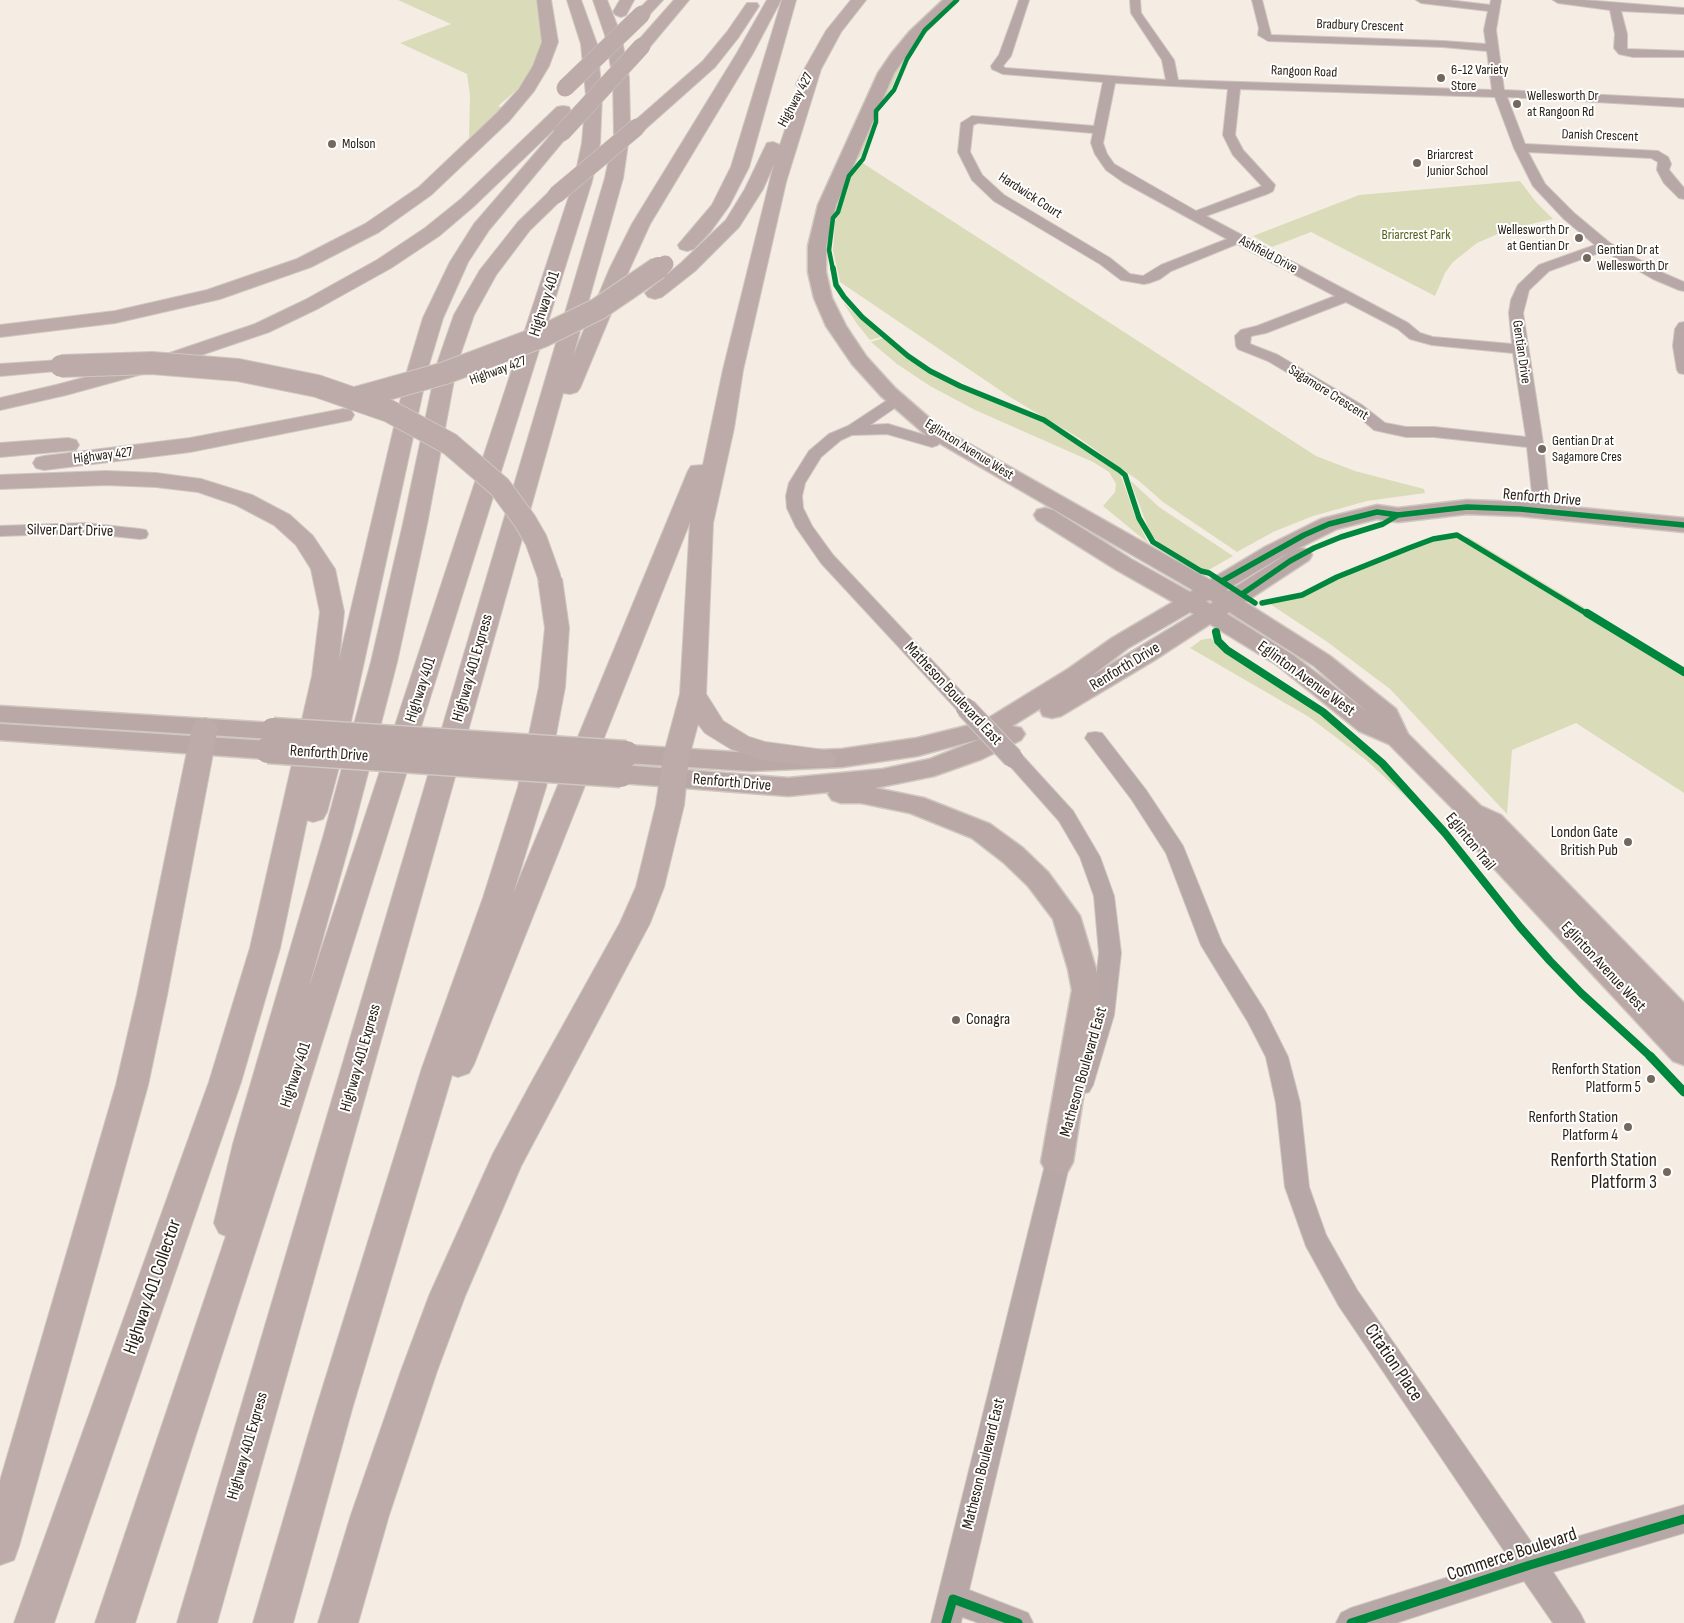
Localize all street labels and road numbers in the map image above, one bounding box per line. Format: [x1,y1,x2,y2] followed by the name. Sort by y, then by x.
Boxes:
[1316,16,1404,36] street label: Bradbury Crescent
[1271,62,1337,82] street label: Rangoon Road
[775,70,817,130] street label: Highway 427
[1561,126,1639,146] street label: Danish Crescent
[995,169,1065,223] street label: Hardwick Court
[1236,233,1300,277] street label: Ashfield Drive
[525,269,565,339] street label: Highway 401
[1508,319,1534,385] street label: Gentian Drive
[467,353,529,389] street label: Highway 427
[1285,362,1371,424] street label: Sagamore Crescent
[922,416,1016,484] street label: Eglinton Avenue West
[73,444,133,468] street label: Highway 427
[1502,485,1582,511] street label: Renforth Drive
[27,521,113,541] street label: Silver Dart Drive
[448,612,498,724] street label: Highway 401 Express
[1253,637,1359,721] street label: Eglinton Avenue West
[900,638,1006,750] street label: Matheson Boulevard East
[1086,639,1164,695] street label: Renforth Drive
[401,655,441,725] street label: Highway 401
[289,742,369,766] street label: Renforth Drive
[692,770,772,796] street label: Renforth Drive
[1441,809,1499,875] street label: Eglinton Trail
[1556,918,1650,1016] street label: Eglinton Avenue West
[336,1002,386,1114] street label: Highway 401 Express
[1056,1005,1112,1139] street label: Matheson Boulevard East
[276,1040,316,1110] street label: Highway 401
[119,1217,187,1357] street label: Highway 401 Collector
[1359,1320,1427,1406] street label: Citation Place
[223,1390,273,1502] street label: Highway 401 Express
[958,1397,1010,1531] street label: Matheson Boulevard East
[1444,1523,1580,1587] street label: Commerce Boulevard

